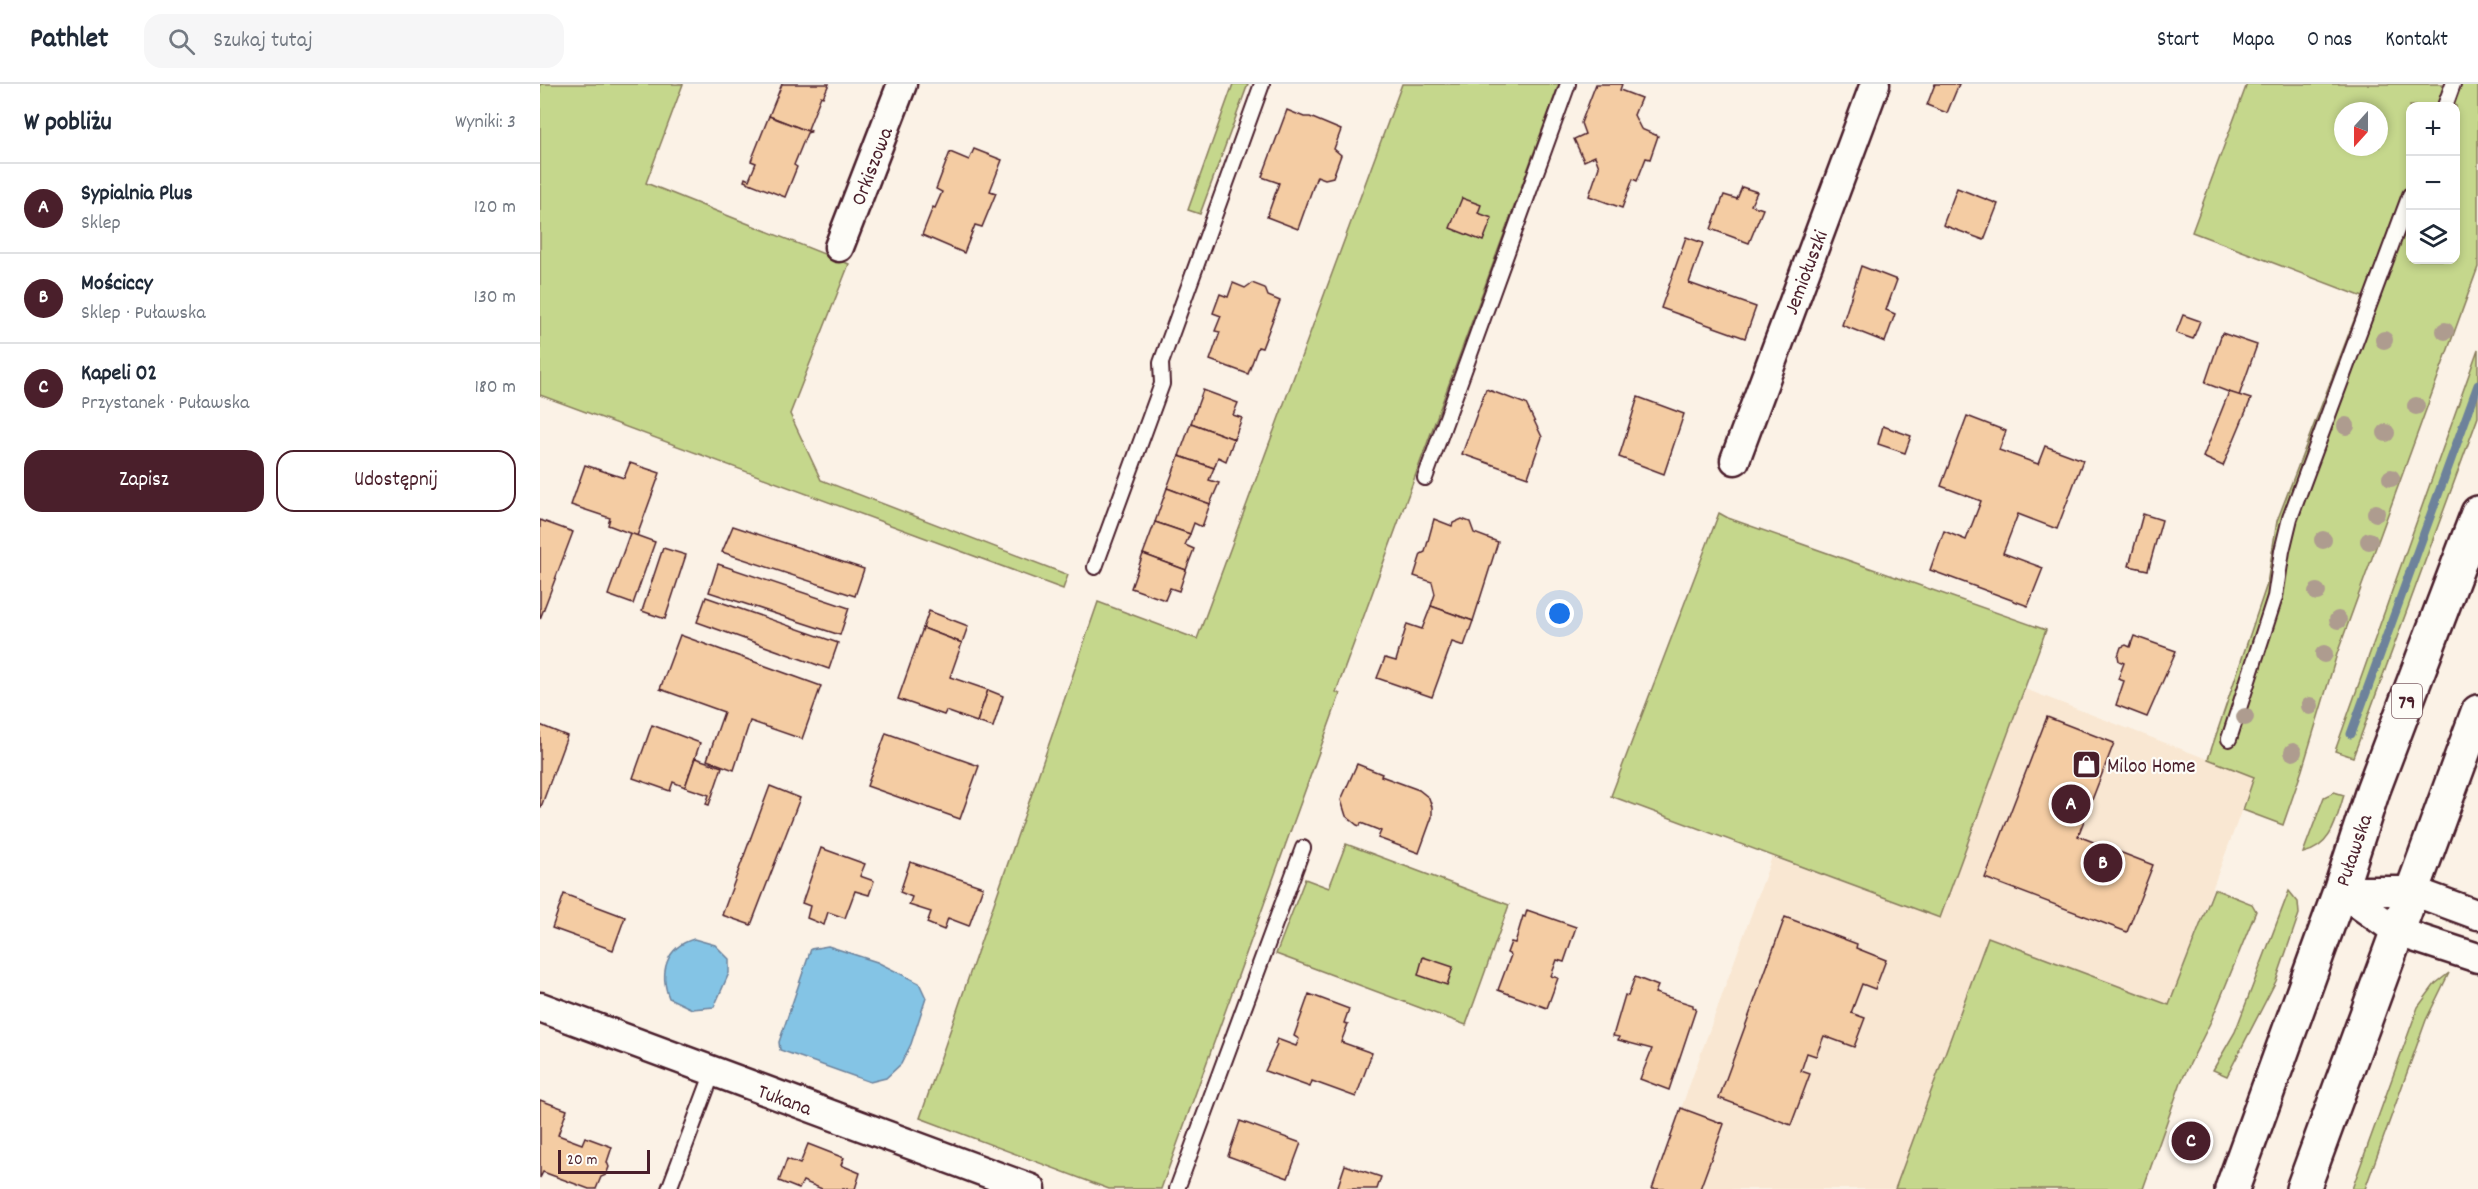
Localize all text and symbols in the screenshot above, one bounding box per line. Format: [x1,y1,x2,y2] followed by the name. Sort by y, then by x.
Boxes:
[144,14,564,68] search box
[30,21,108,61] text: Pathlet
[165,25,198,58] icon: search
[213,26,313,57] text: Szukaj tutaj
[2157,26,2199,56] text: Start
[2232,26,2274,56] text: Mapa
[2307,26,2352,56] text: O nas
[2385,26,2448,56] text: Kontakt
[2334,102,2388,156] north arrow
[2406,102,2460,264] map controls
[2406,102,2460,156] button: +
[24,105,112,142] text: W pobliżu
[455,109,516,137] text: Wyniki: 3
[845,122,903,211] street label: Orkiszowa
[2406,156,2460,210] button: −
[81,179,193,210] text: Sypialnia Plus
[38,194,49,222] text: A
[474,194,516,222] text: 120 m
[81,210,121,238] text: Sklep
[2406,210,2460,264] button: layers
[1778,226,1838,320] street label: Jemiołuszki
[81,269,153,300] text: Mościccy
[39,284,48,312] text: B
[474,284,516,312] text: 130 m
[81,300,206,328] text: Sklep · Puławska
[81,359,157,390] text: Kapeli 02
[39,374,48,402] text: C
[474,374,516,402] text: 180 m
[81,390,249,418] text: Przystanek · Puławska
[24,450,264,512] button: Zapisz
[276,450,516,512] button: Udostępnij
[1545,599,1574,628] your location
[2392,684,2422,718] road number: 79
[2070,749,2102,781] shop icon: Miloo Home
[2107,753,2195,783] place label: Miloo Home
[2052,782,2090,826] pin: A
[2330,810,2383,891] street label: Puławska
[2084,840,2122,886] pin: B
[753,1078,816,1126] street label: Tukana
[2172,1118,2210,1164] pin: C
[558,1147,650,1174] scale bar
[567,1149,597,1172] text: 20 m

